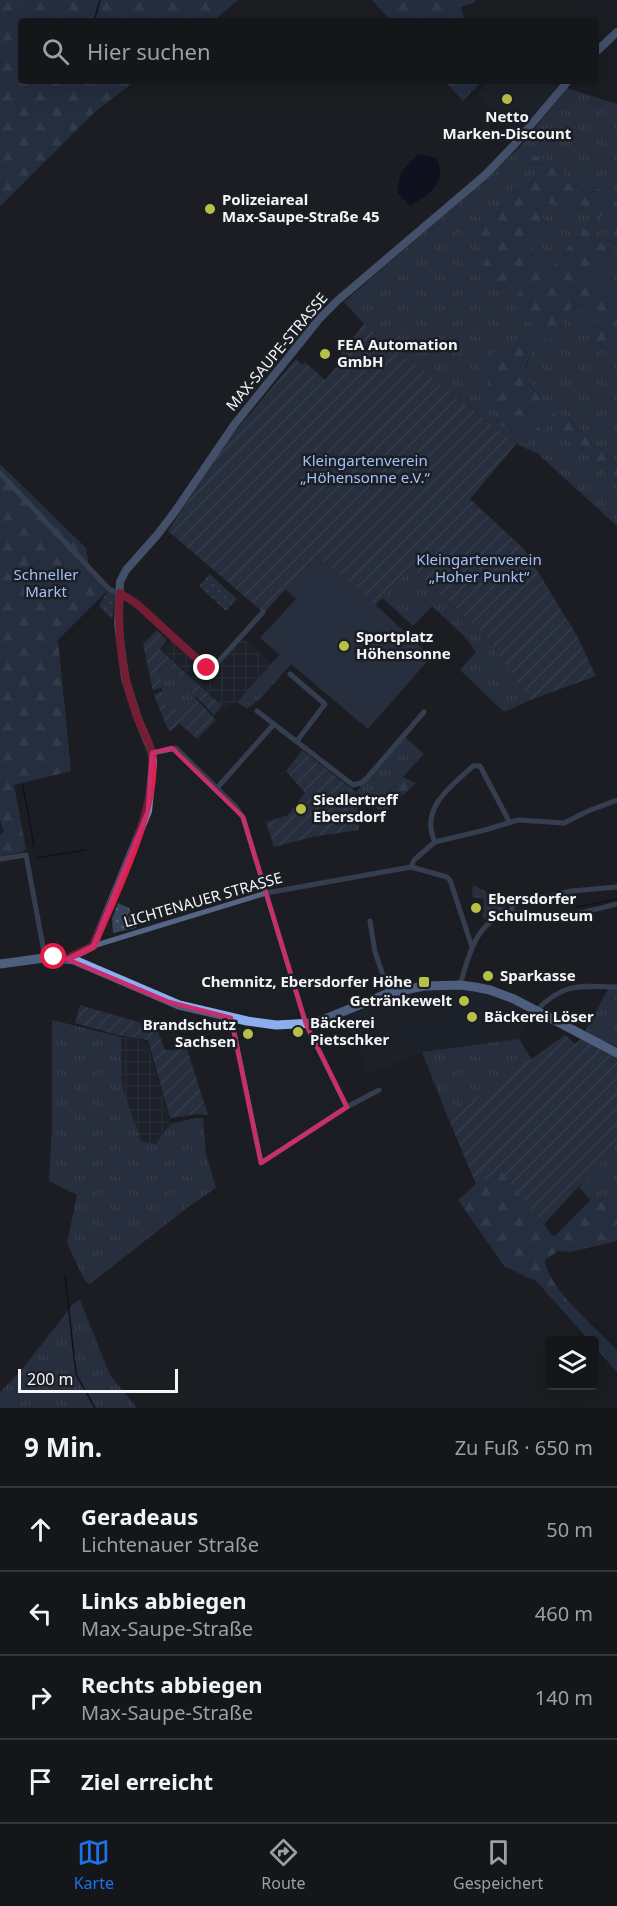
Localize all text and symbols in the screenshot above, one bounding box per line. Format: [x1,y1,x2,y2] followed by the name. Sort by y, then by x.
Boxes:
[18,18,599,84] search box
[39,35,72,68] icon: search
[87,36,211,66] text: Hier suchen
[500,92,514,106] marker: Netto Marken-Discount
[443,106,572,143] place label: Netto Marken-Discount
[222,189,380,226] place label: Polizeiareal Max-Saupe-Straße 45
[203,202,217,216] marker: Polizeiareal Max-Saupe-Straße 45
[221,288,332,415] street label: MAX-SAUPE-STRASSE
[337,334,458,371] place label: FEA Automation GmbH
[318,347,332,361] marker: FEA Automation GmbH
[300,450,431,487] park label: Kleingartenverein „Höhensonne e.V.“
[416,549,542,586] park label: Kleingartenverein „Hoher Punkt“
[14,564,78,601] park label: Schneller Markt
[356,626,451,663] place label: Sportplatz Höhensonne
[337,639,351,653] marker: Sportplatz Höhensonne
[193,654,219,680] route end
[313,789,399,826] place label: Siedlertreff Ebersdorf
[294,802,308,816] marker: Siedlertreff Ebersdorf
[121,867,284,931] street label: LICHTENAUER STRASSE
[488,888,593,925] place label: Ebersdorfer Schulmuseum
[469,901,483,915] marker: Ebersdorfer Schulmuseum
[40,943,66,969] route start
[500,965,576,985] place label: Sparkasse
[481,969,495,983] marker: Sparkasse
[201,971,412,991] place label: Chemnitz, Ebersdorfer Höhe
[417,975,431,989] marker: Chemnitz, Ebersdorfer Höhe
[350,990,452,1010] place label: Getränkewelt
[457,994,471,1008] marker: Getränkewelt
[484,1006,594,1026] place label: Bäckerei Löser
[465,1010,479,1024] marker: Bäckerei Löser
[310,1012,390,1049] place label: Bäckerei Pietschker
[143,1014,236,1051] place label: Brandschutz Sachsen
[291,1025,305,1039] marker: Bäckerei Pietschker
[241,1027,255,1041] marker: Brandschutz Sachsen
[545,1336,599,1390] map controls
[545,1336,599,1390] button: layers
[18,1366,178,1394] scale bar
[27,1368,74,1390] text: 200 m
[24,1429,102,1465] text: 9 Min.
[455,1434,593,1461] text: Zu Fuß · 650 m
[81,1501,198,1531] text: Geradeaus
[24,1513,57,1546] icon: ahead
[546,1516,593,1543] text: 50 m
[81,1531,259,1558] text: Lichtenauer Straße
[81,1585,247,1615] text: Links abbiegen
[24,1597,57,1630] icon: left
[535,1600,593,1627] text: 460 m
[81,1615,253,1642] text: Max-Saupe-Straße
[81,1669,263,1699] text: Rechts abbiegen
[24,1681,57,1714] icon: right
[535,1684,593,1711] text: 140 m
[81,1699,253,1726] text: Max-Saupe-Straße
[24,1765,57,1798] icon: arrive
[81,1766,213,1796] text: Ziel erreicht
[74,1836,114,1894] tab: Karte
[261,1836,306,1894] tab: Route
[453,1836,543,1894] tab: Gespeichert

